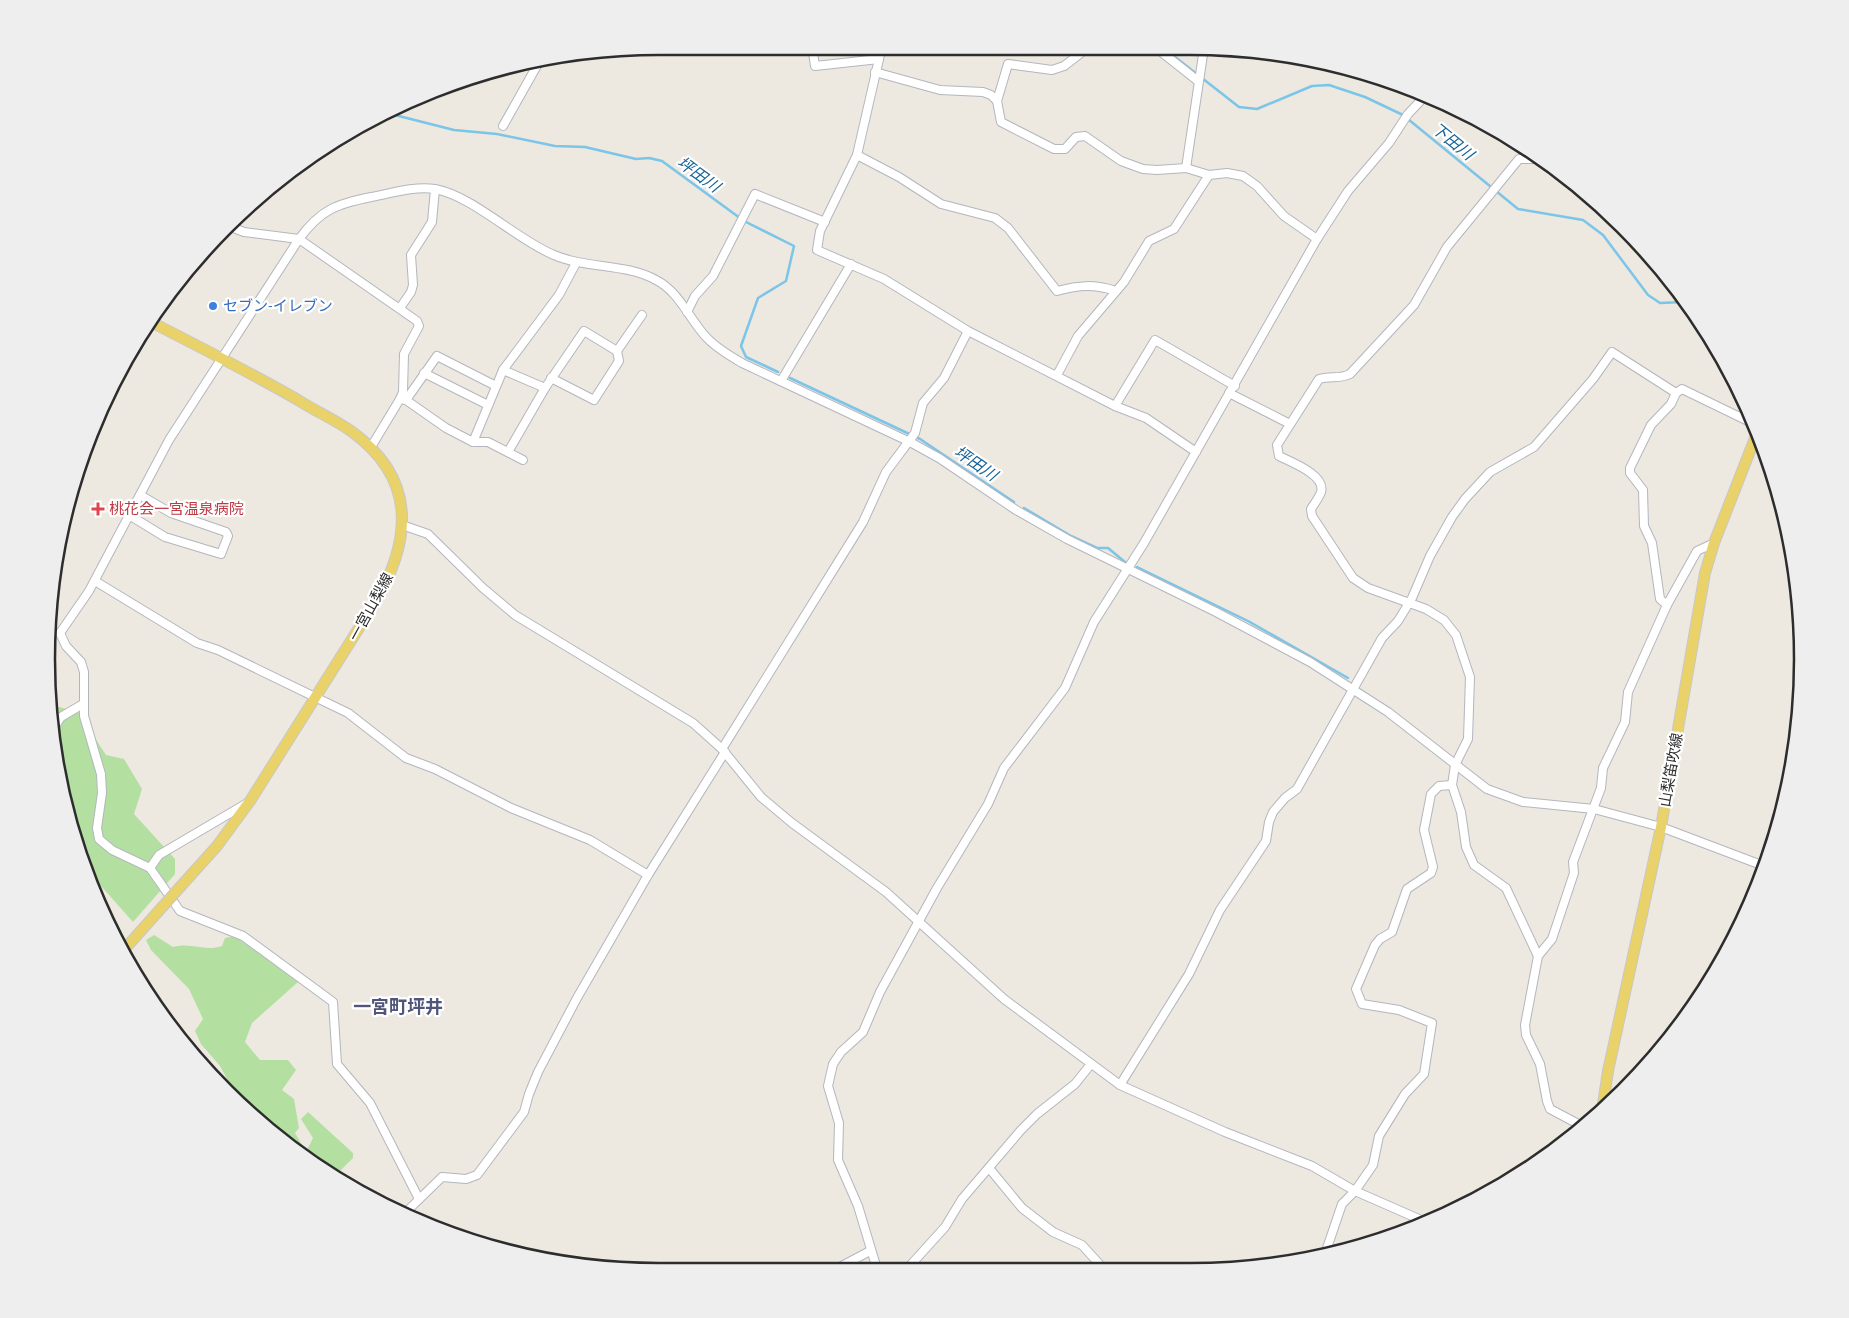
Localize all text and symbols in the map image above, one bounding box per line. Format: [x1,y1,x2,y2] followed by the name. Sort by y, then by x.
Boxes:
[1427,118,1479,167] water label: 下田川
[673,152,726,199] water label: 坪田川
[223,296,333,317] place label: セブン-イレブン
[207,300,219,312] marker: セブン-イレブン
[949,441,1003,487] water label: 坪田川
[109,499,244,520] place label: 桃花会一宮温泉病院
[91,502,105,516] marker: 桃花会一宮温泉病院
[344,569,399,645] street label: 一宮山梨線
[1655,731,1688,809] street label: 山梨笛吹線
[353,995,443,1020] district label: 一宮町坪井

